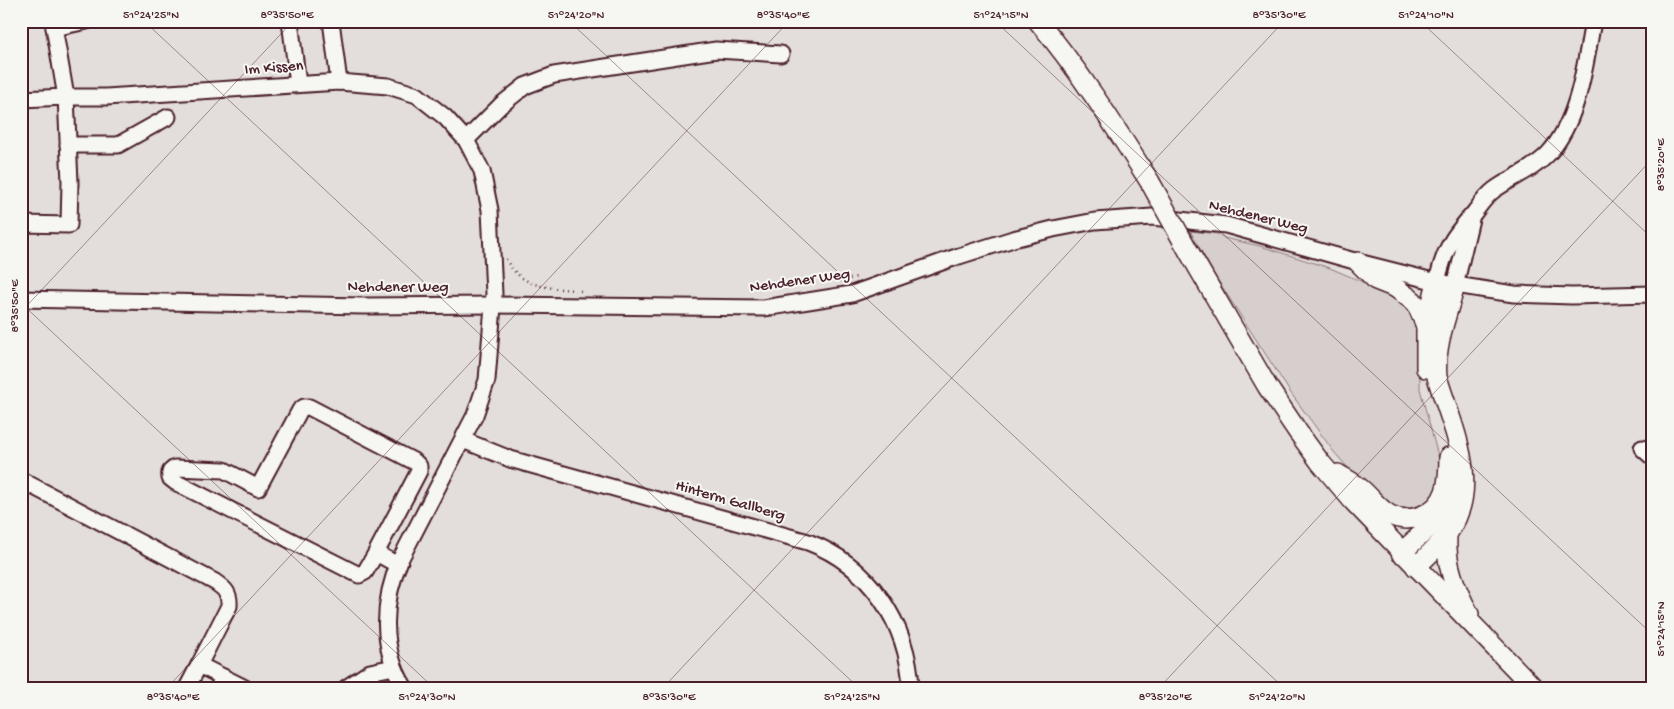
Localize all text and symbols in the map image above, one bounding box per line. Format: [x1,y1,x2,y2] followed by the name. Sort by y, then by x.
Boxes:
[123,9,179,23] text: 51°24'25"N
[260,9,314,23] text: 8°35'50"E
[548,9,605,23] text: 51°24'20"N
[757,9,810,23] text: 8°35'40"E
[973,9,1029,23] text: 51°24'15"N
[1252,9,1306,23] text: 8°35'30"E
[1398,9,1454,23] text: 51°24'10"N
[244,57,304,81] street label: Im Kissen
[1655,138,1669,191] text: 8°35'20"E
[1207,197,1309,239] street label: Nehdener Weg
[749,266,851,298] street label: Nehdener Weg
[9,279,23,333] text: 8°35'50"E
[347,279,449,298] street label: Nehdener Weg
[673,477,787,527] street label: Hinterm Gallberg
[1655,601,1669,657] text: 51°24'15"N
[147,691,200,705] text: 8°35'40"E
[398,691,456,705] text: 51°24'30"N
[642,691,696,705] text: 8°35'30"E
[824,691,880,705] text: 51°24'25"N
[1139,691,1192,705] text: 8°35'20"E
[1249,691,1306,705] text: 51°24'20"N

